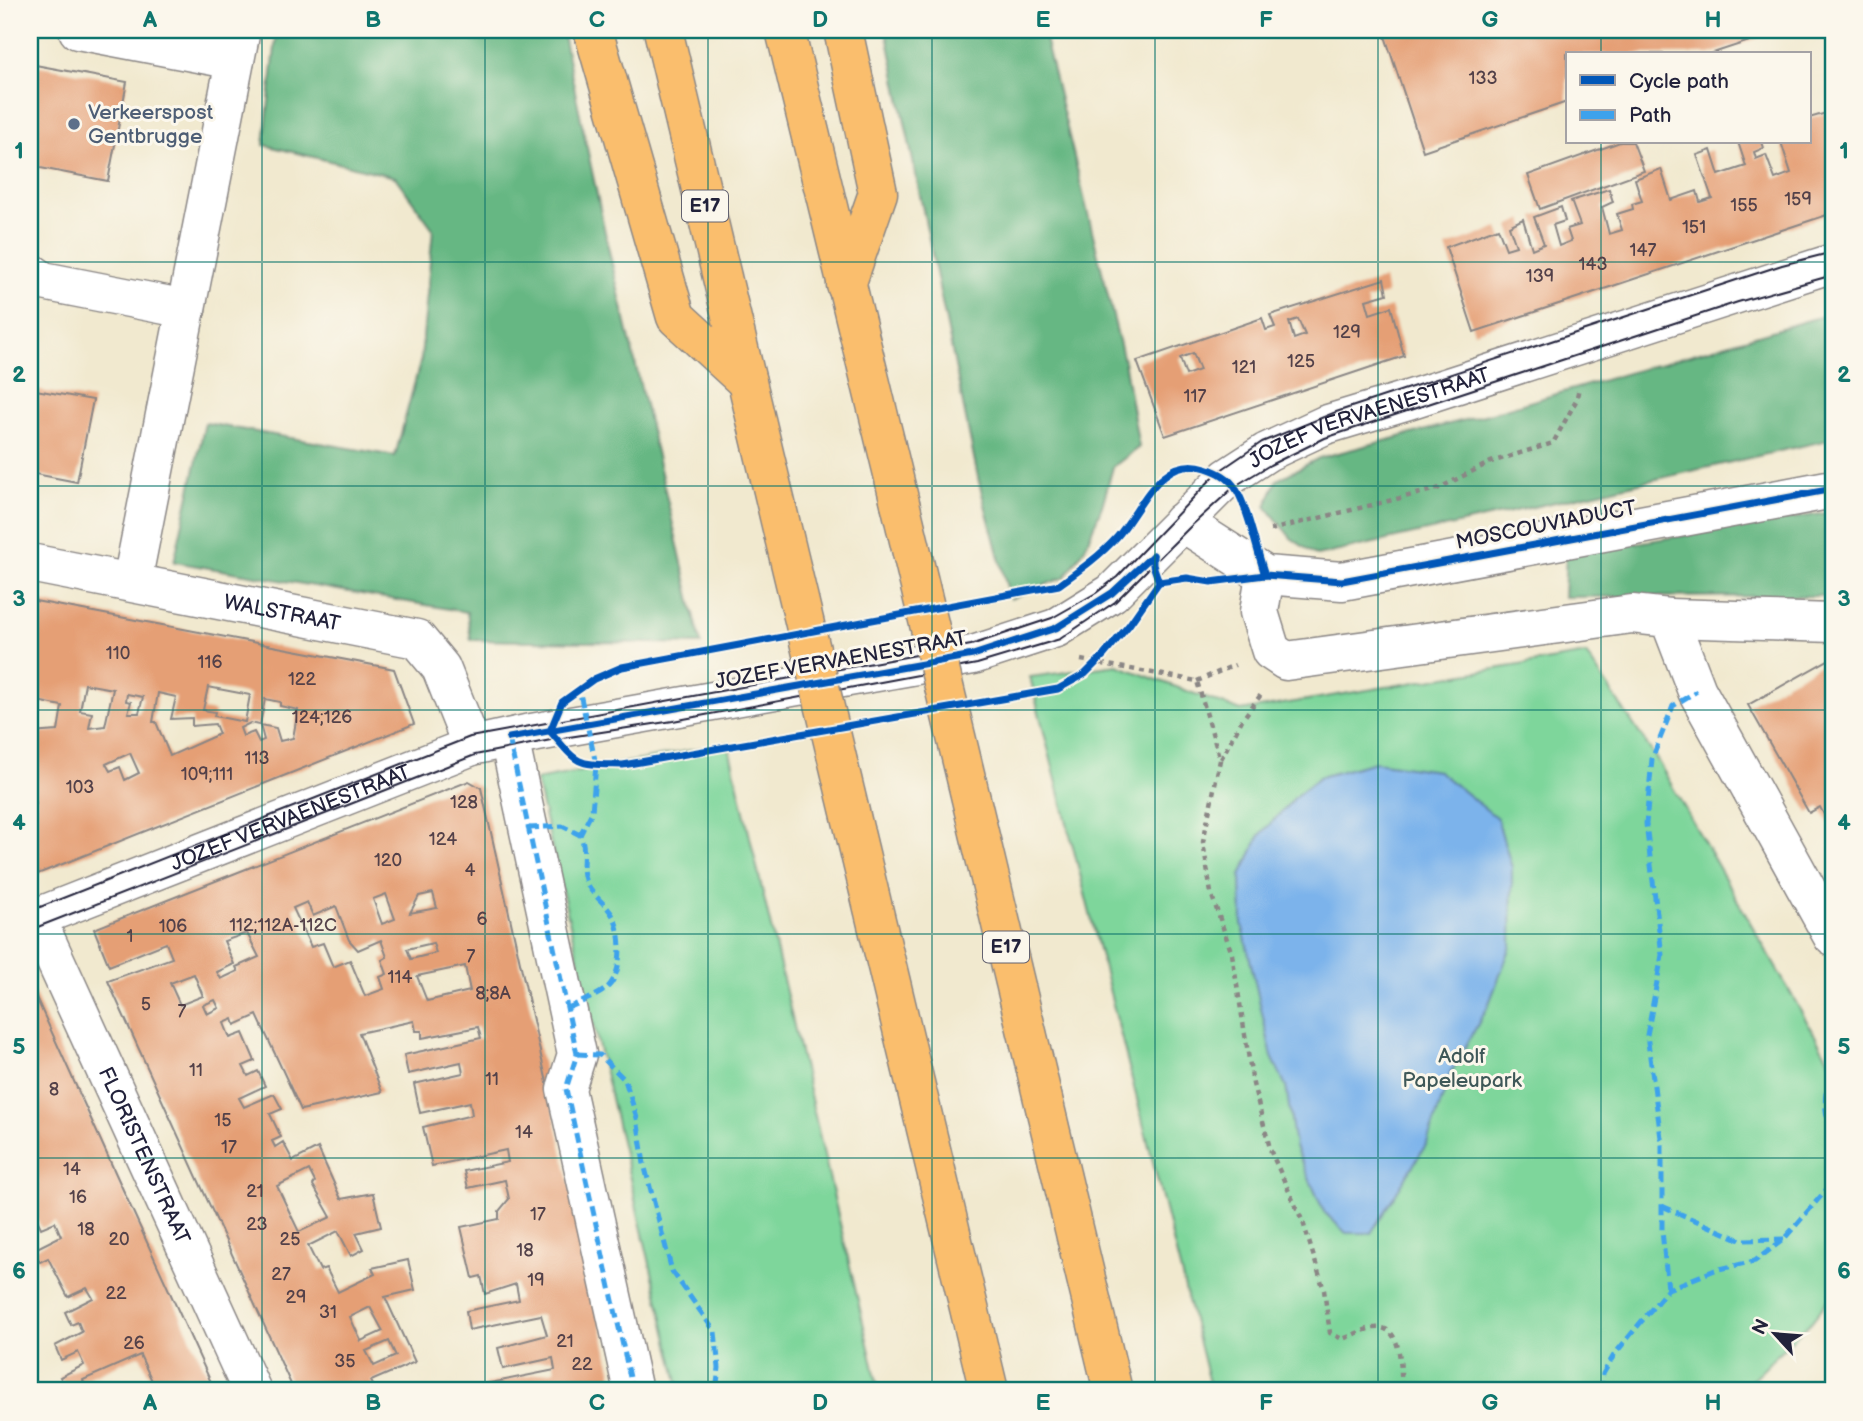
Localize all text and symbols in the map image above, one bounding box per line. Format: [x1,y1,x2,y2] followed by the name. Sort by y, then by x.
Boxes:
[142,6,158,34] text: A
[365,6,381,34] text: B
[589,6,605,34] text: C
[812,6,828,34] text: D
[1036,6,1051,34] text: E
[1259,6,1273,34] text: F
[1482,6,1499,34] text: G
[1704,6,1722,34] text: H
[1566,52,1811,144] legend
[1468,68,1498,89] house number: 133
[1629,69,1729,94] text: Cycle path
[88,100,214,149] place label: Verkeerspost Gentbrugge
[1629,103,1671,128] text: Path
[66,116,82,132] marker: Verkeerspost Gentbrugge
[14,137,24,165] text: 1
[1839,137,1849,165] text: 1
[1784,189,1812,210] house number: 159
[682,190,728,222] road number: E17
[1730,195,1758,216] house number: 155
[1682,217,1706,238] house number: 151
[1630,240,1657,261] house number: 147
[1578,254,1608,275] house number: 143
[1526,266,1554,287] house number: 139
[1333,322,1361,343] house number: 129
[1287,351,1315,372] house number: 125
[1232,357,1256,378] house number: 121
[12,361,26,389] text: 2
[1837,361,1851,389] text: 2
[1244,362,1493,473] street label: JOZEF VERVAENESTRAAT
[1184,386,1207,407] house number: 117
[1453,495,1639,555] street label: MOSCOUVIADUCT
[12,585,26,613] text: 3
[1837,585,1851,613] text: 3
[222,589,343,636] street label: WALSTRAAT
[713,625,969,695] street label: JOZEF VERVAENESTRAAT
[106,643,130,664] house number: 110
[198,652,222,673] house number: 116
[288,669,316,690] house number: 122
[292,707,352,728] house number: 124;126
[244,748,270,769] house number: 113
[167,759,415,876] street label: JOZEF VERVAENESTRAAT
[181,764,233,785] house number: 109;111
[66,777,94,798] house number: 103
[450,792,478,813] house number: 128
[12,809,26,837] text: 4
[1837,809,1851,837] text: 4
[429,829,457,850] house number: 124
[374,850,402,871] house number: 120
[465,860,476,881] house number: 4
[477,909,488,930] house number: 6
[229,915,337,936] house number: 112;112A-112C
[159,916,187,937] house number: 106
[127,926,133,947] house number: 1
[983,931,1029,962] road number: E17
[467,946,476,967] house number: 7
[388,967,412,988] house number: 114
[475,983,511,1004] house number: 8;8A
[141,994,151,1015] house number: 5
[178,1001,187,1022] house number: 7
[12,1033,26,1061] text: 5
[1837,1033,1851,1061] text: 5
[1402,1044,1522,1093] park label: Adolf Papeleupark
[189,1060,203,1081] house number: 11
[93,1063,196,1248] street label: FLORISTENSTRAAT
[485,1069,499,1090] house number: 11
[49,1079,59,1100] house number: 8
[214,1110,232,1131] house number: 15
[515,1122,533,1143] house number: 14
[221,1137,237,1158] house number: 17
[63,1159,81,1180] house number: 14
[246,1181,264,1202] house number: 21
[69,1187,87,1208] house number: 16
[530,1204,546,1225] house number: 17
[246,1214,268,1235] house number: 23
[77,1219,95,1240] house number: 18
[108,1229,130,1250] house number: 20
[280,1229,300,1250] house number: 25
[516,1240,534,1261] house number: 18
[12,1257,26,1285] text: 6
[1837,1257,1851,1285] text: 6
[271,1264,291,1285] house number: 27
[527,1270,545,1291] house number: 19
[105,1283,127,1304] house number: 22
[285,1287,307,1308] house number: 29
[1741,1298,1811,1368] north arrow
[319,1302,337,1323] house number: 31
[1748,1316,1775,1339] text: N
[556,1331,574,1352] house number: 21
[123,1333,145,1354] house number: 26
[334,1351,356,1372] house number: 35
[571,1354,593,1375] house number: 22
[142,1389,158,1417] text: A
[365,1389,381,1417] text: B
[589,1389,605,1417] text: C
[812,1389,828,1417] text: D
[1036,1389,1051,1417] text: E
[1259,1389,1273,1417] text: F
[1482,1389,1499,1417] text: G
[1704,1389,1722,1417] text: H

